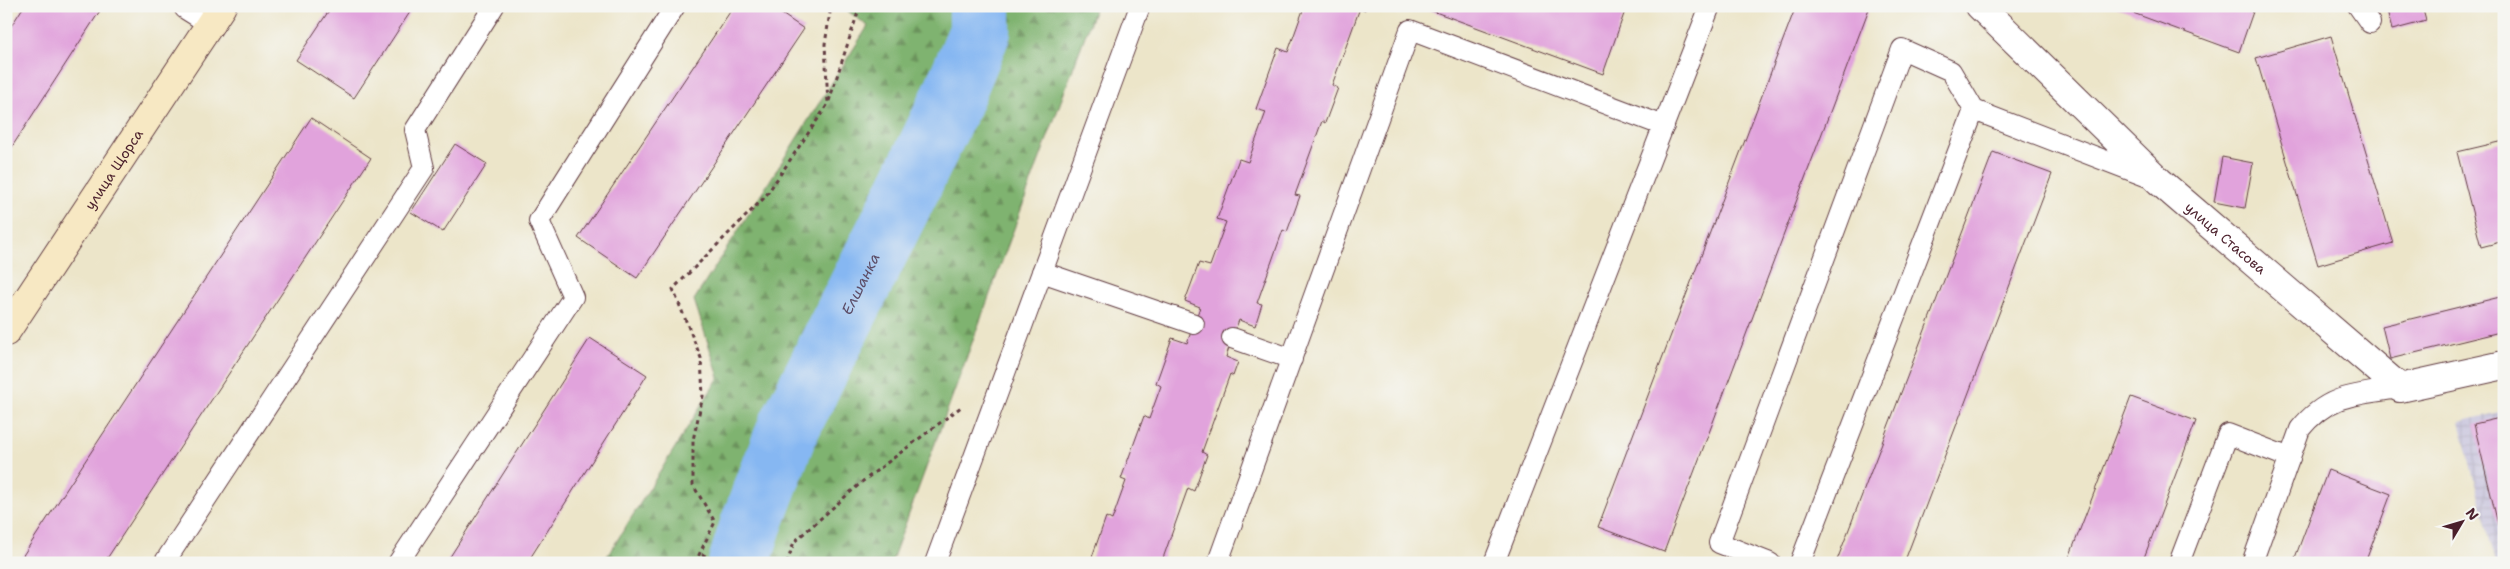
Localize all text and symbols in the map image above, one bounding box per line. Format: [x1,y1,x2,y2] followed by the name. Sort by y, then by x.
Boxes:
[81,125,147,213] street label: улица Щорса
[2181,198,2270,278] street label: улица Стасова
[837,250,885,318] water label: Елшанка
[2438,496,2488,546] north arrow
[2462,504,2483,524] text: N

